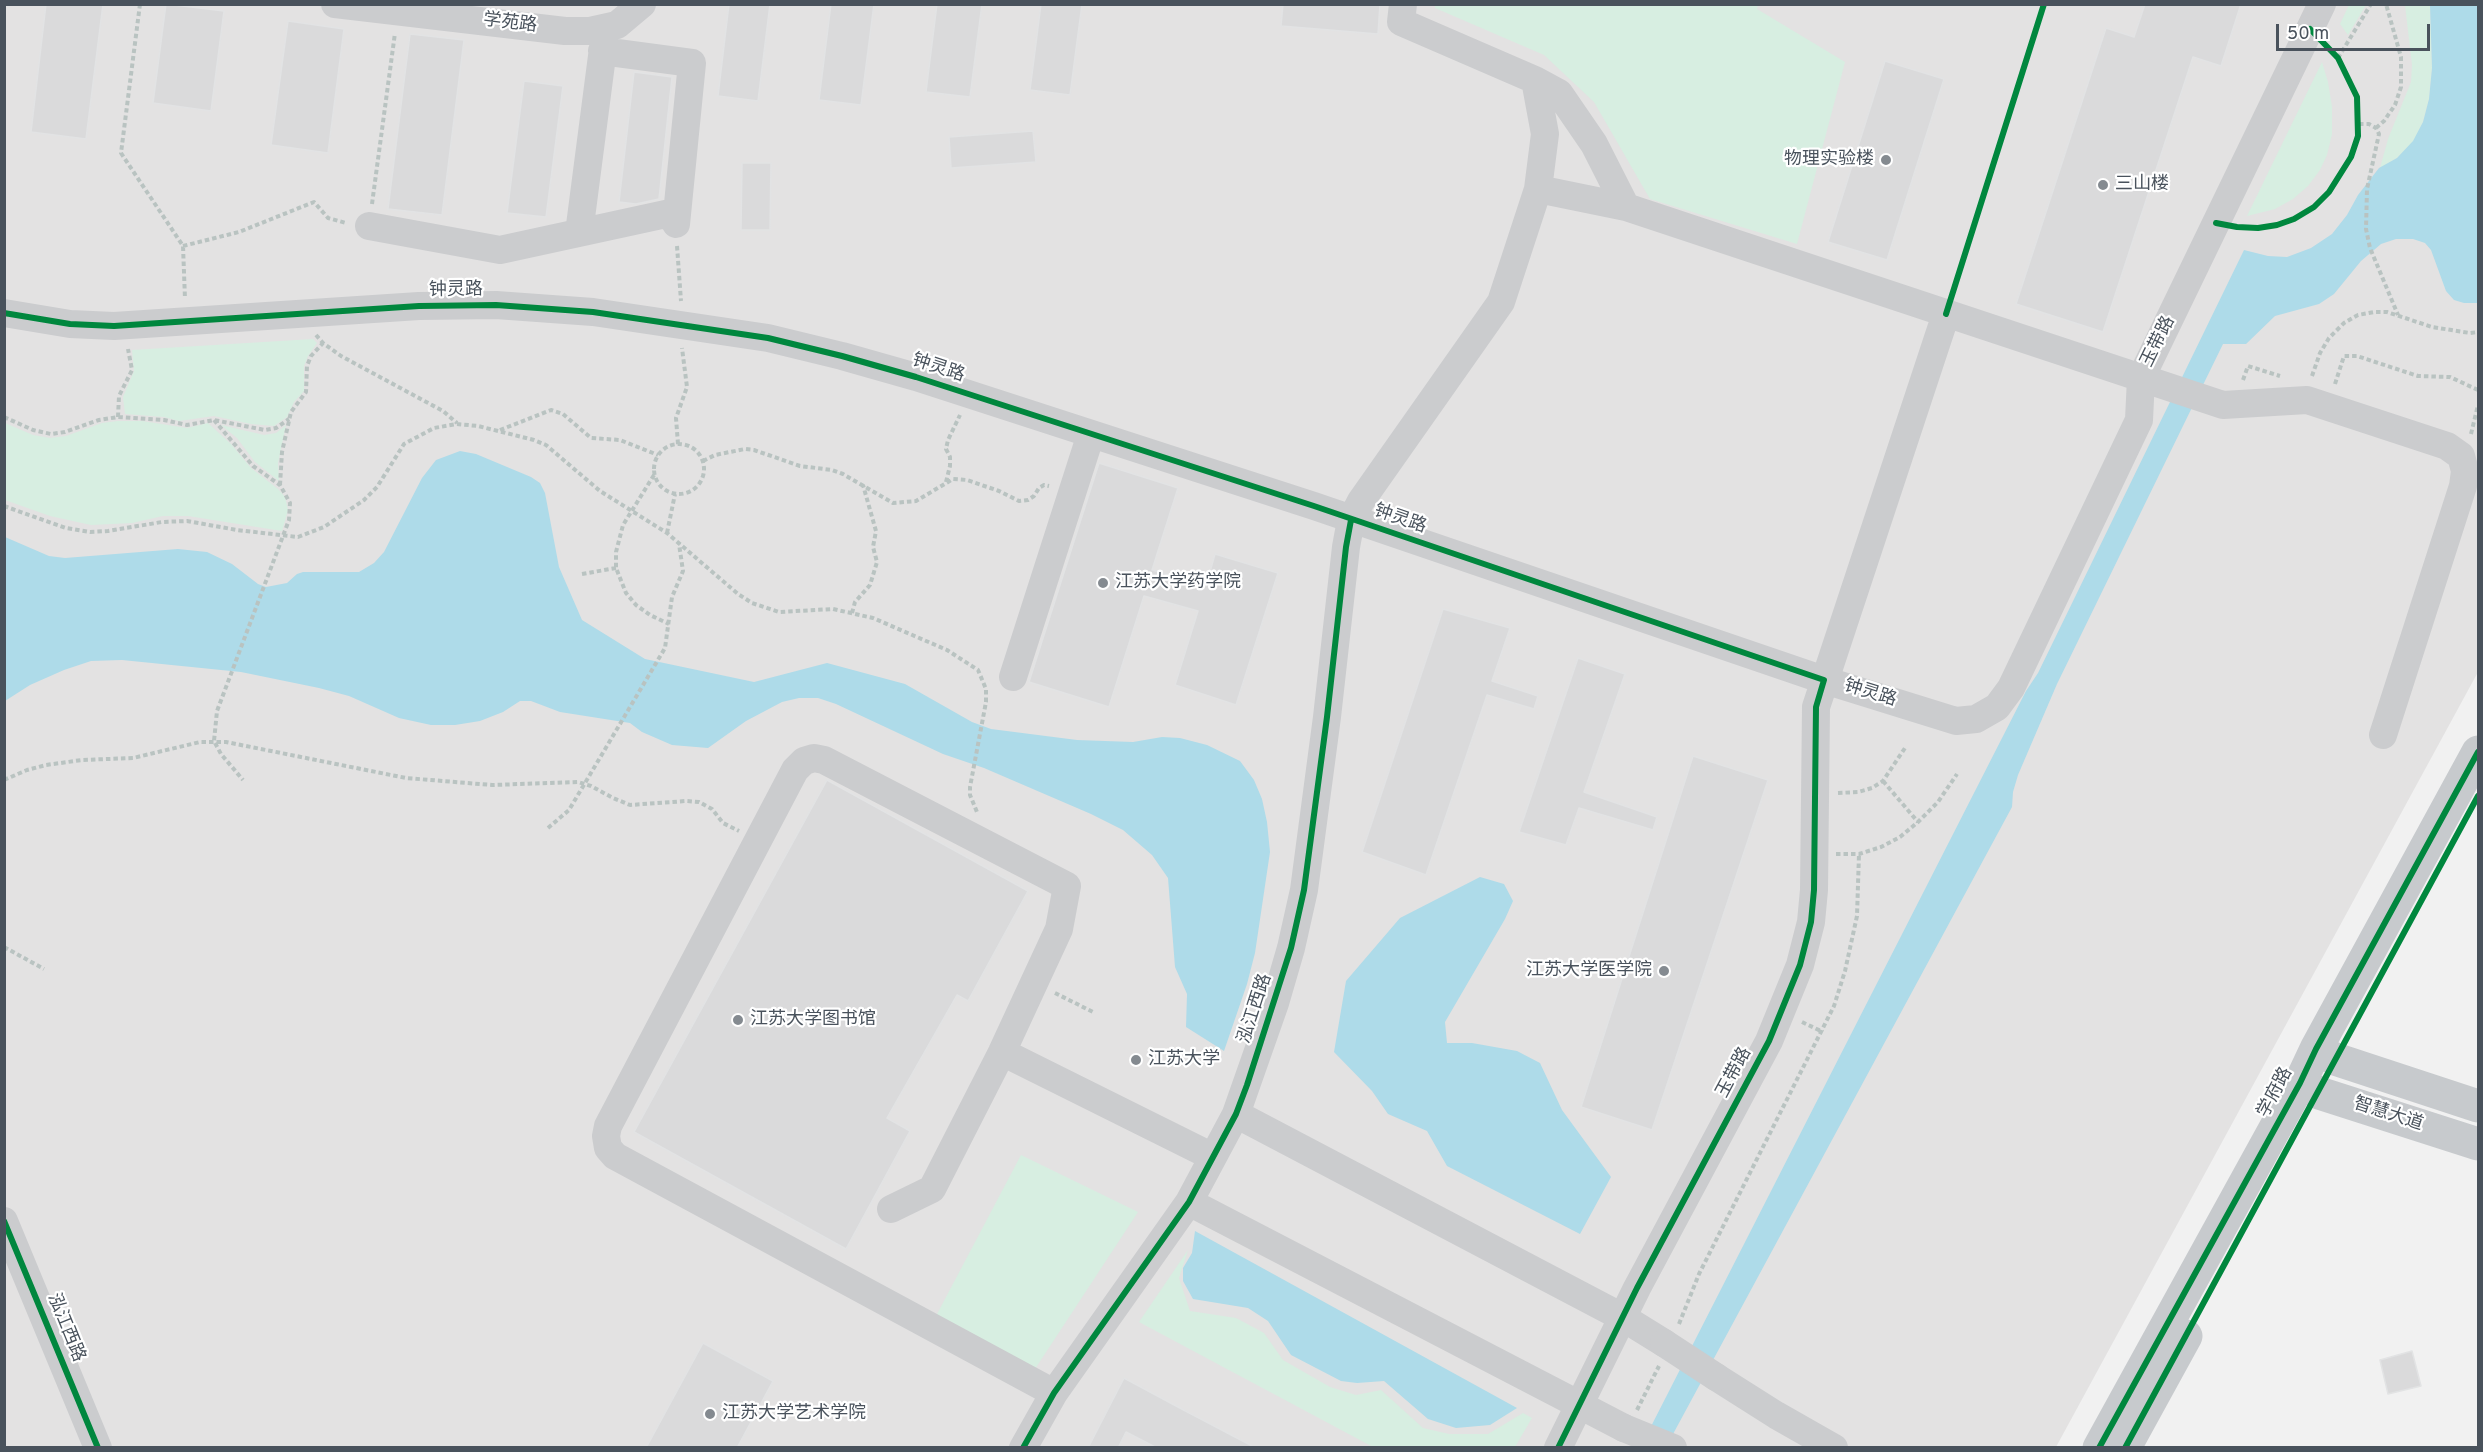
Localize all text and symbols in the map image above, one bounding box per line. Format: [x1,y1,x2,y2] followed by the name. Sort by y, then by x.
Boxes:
[482,10,538,38] street label: 学苑路
[2279,12,2434,50] scale bar
[2287,23,2329,46] text: 50 m
[1784,149,1874,171] place label: 物理实验楼
[1879,153,1893,167] marker: 物理实验楼
[2115,174,2169,196] place label: 三山楼
[2096,178,2110,192] marker: 三山楼
[429,280,483,302] street label: 钟灵路
[2137,313,2181,371] street label: 玉带路
[909,350,967,388] street label: 钟灵路
[1371,501,1429,539] street label: 钟灵路
[1115,572,1241,594] place label: 江苏大学药学院
[1096,576,1110,590] marker: 江苏大学药学院
[1841,676,1899,712] street label: 钟灵路
[1526,960,1652,982] place label: 江苏大学医学院
[1657,964,1671,978] marker: 江苏大学医学院
[1235,971,1277,1047] street label: 泓江西路
[750,1009,876,1031] place label: 江苏大学图书馆
[731,1013,745,1027] marker: 江苏大学图书馆
[1713,1044,1757,1102] street label: 玉带路
[1148,1049,1220,1071] place label: 江苏大学
[1129,1053,1143,1067] marker: 江苏大学
[2254,1064,2298,1122] street label: 学府路
[2350,1094,2426,1136] street label: 智慧大道
[42,1291,88,1365] street label: 泓江西路
[722,1403,866,1425] place label: 江苏大学艺术学院
[703,1407,717,1421] marker: 江苏大学艺术学院

